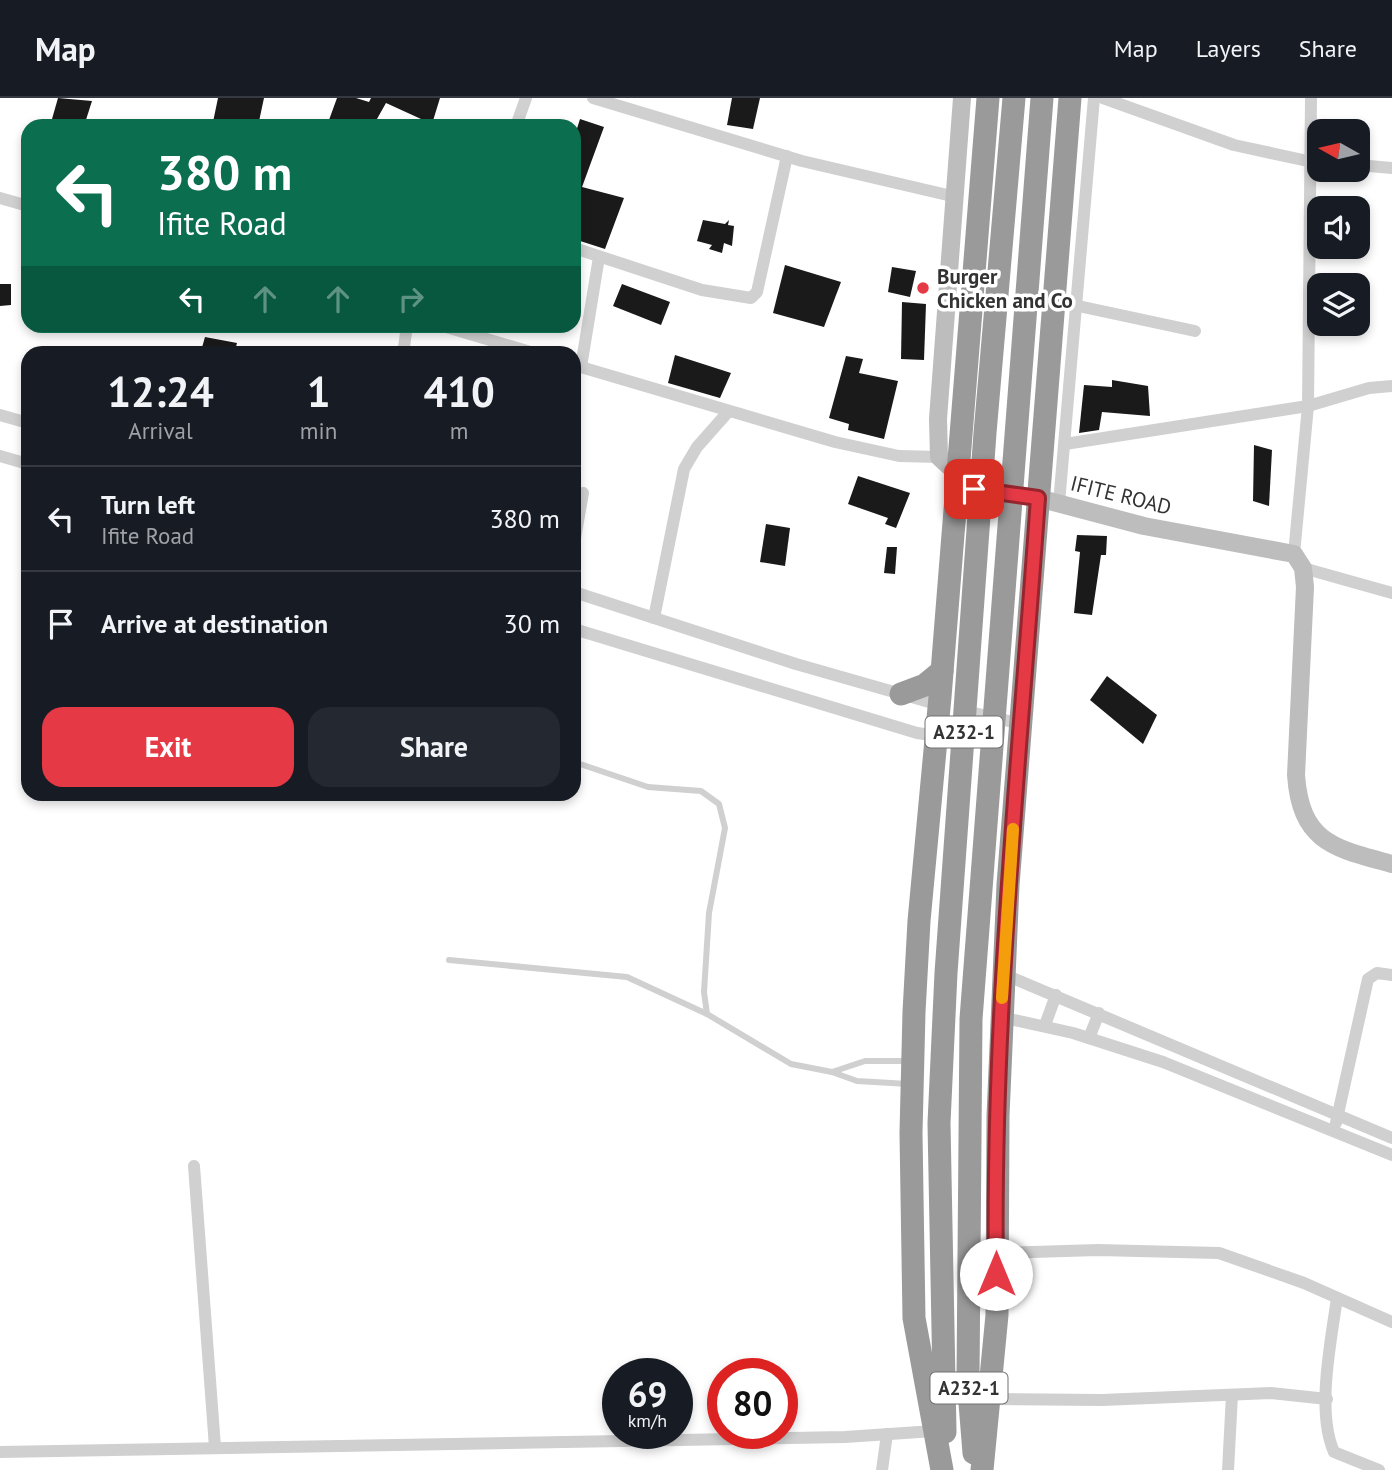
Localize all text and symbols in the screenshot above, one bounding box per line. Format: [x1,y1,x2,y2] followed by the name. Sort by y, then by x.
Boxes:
[35,27,96,70] text: Map
[1114,33,1158,64] text: Map
[1196,33,1261,64] text: Layers
[1299,33,1357,64] text: Share
[1307,119,1370,182] north arrow
[1307,119,1370,336] map controls
[157,140,292,204] text: 380 m
[42,147,133,238] icon: left
[1307,196,1370,259] button: sound
[157,202,287,244] text: Ifite Road
[937,263,1073,314] place label: Burger Chicken and Co
[1307,273,1370,336] button: layers
[173,280,211,318] icon: left
[246,280,284,318] icon: ahead
[319,280,357,318] icon: ahead
[392,280,430,318] icon: right
[915,280,931,296] marker: Burger Chicken and Co
[107,364,214,419] text: 12:24
[307,364,330,419] text: 1
[423,364,495,419] text: 410
[128,416,193,445] text: Arrival
[300,416,337,445] text: min
[450,416,468,445] text: m
[944,459,1004,519] pin
[1068,469,1174,521] street label: IFITE ROAD
[955,470,993,508] icon: arrive
[101,488,195,521] text: Turn left
[42,500,80,538] icon: left
[489,502,560,535] text: 380 m
[101,521,194,550] text: Ifite Road
[42,605,80,643] icon: arrive
[101,607,328,640] text: Arrive at destination
[504,607,560,640] text: 30 m
[42,707,294,787] button: Exit
[308,707,560,787] button: Share
[926,716,1002,748] road number: A232-1
[959,1237,1033,1311] position arrow
[707,1358,798,1449] speed limit sign: 80
[628,1371,667,1417] text: 69
[930,1372,1007,1404] road number: A232-1
[628,1409,667,1432] text: km/h

